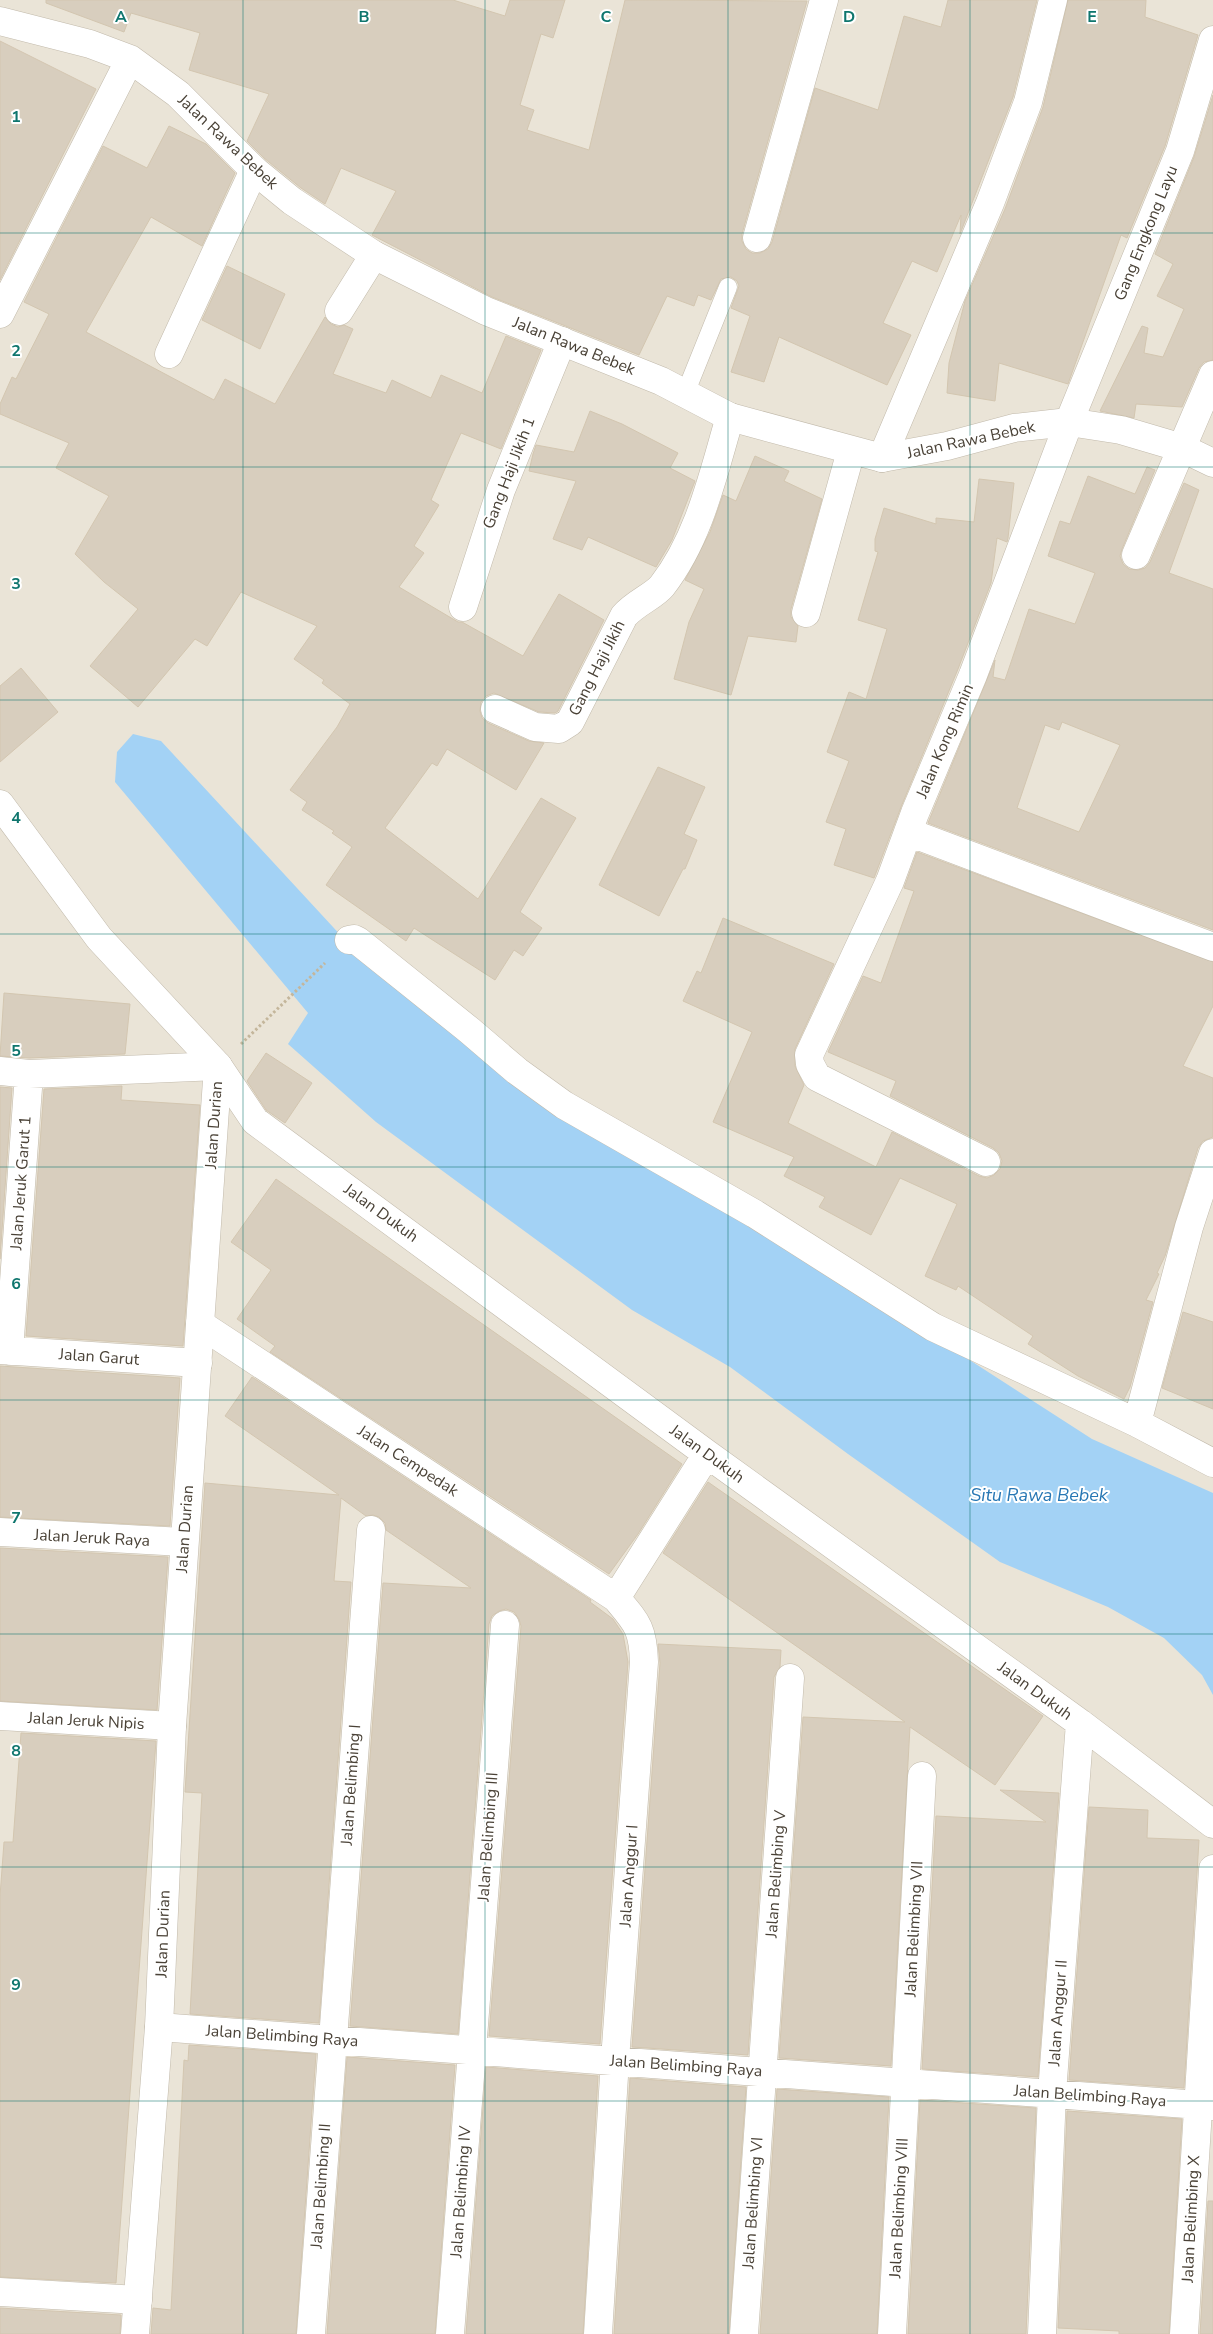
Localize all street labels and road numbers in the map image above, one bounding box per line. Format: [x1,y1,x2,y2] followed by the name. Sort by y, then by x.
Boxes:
[172,89,284,195] street label: Jalan Rawa Bebek
[1109,162,1183,304] street label: Gang Engkong Layu
[509,311,639,381] street label: Jalan Rawa Bebek
[478,414,540,532] street label: Gang Haji Jikih 1
[904,415,1038,465] street label: Jalan Rawa Bebek
[563,616,631,720] street label: Gang Haji Jikih
[911,680,979,803] street label: Jalan Kong Rimin
[200,1080,228,1171] street label: Jalan Durian
[5,1115,37,1252] street label: Jalan Jeruk Garut 1
[339,1178,423,1247] street label: Jalan Dukuh
[57,1343,140,1371] street label: Jalan Garut
[665,1419,749,1488] street label: Jalan Dukuh
[352,1420,464,1502] street label: Jalan Cempedak
[171,1484,199,1575] street label: Jalan Durian
[32,1524,151,1552] street label: Jalan Jeruk Raya
[993,1656,1077,1725] street label: Jalan Dukuh
[26,1707,145,1735] street label: Jalan Jeruk Nipis
[336,1724,366,1847] street label: Jalan Belimbing I
[472,1772,503,1903] street label: Jalan Belimbing III
[760,1808,792,1940] street label: Jalan Belimbing V
[614,1824,644,1929] street label: Jalan Anggur I
[899,1860,929,1999] street label: Jalan Belimbing VII
[150,1890,176,1979] street label: Jalan Durian
[1043,1959,1073,2068] street label: Jalan Anggur II
[204,2020,359,2052] street label: Jalan Belimbing Raya
[608,2050,763,2082] street label: Jalan Belimbing Raya
[1012,2080,1167,2112] street label: Jalan Belimbing Raya
[306,2123,336,2250] street label: Jalan Belimbing II
[445,2124,477,2260] street label: Jalan Belimbing IV
[737,2136,769,2271] street label: Jalan Belimbing VI
[884,2137,914,2280] street label: Jalan Belimbing VIII
[1177,2154,1205,2284] street label: Jalan Belimbing X

